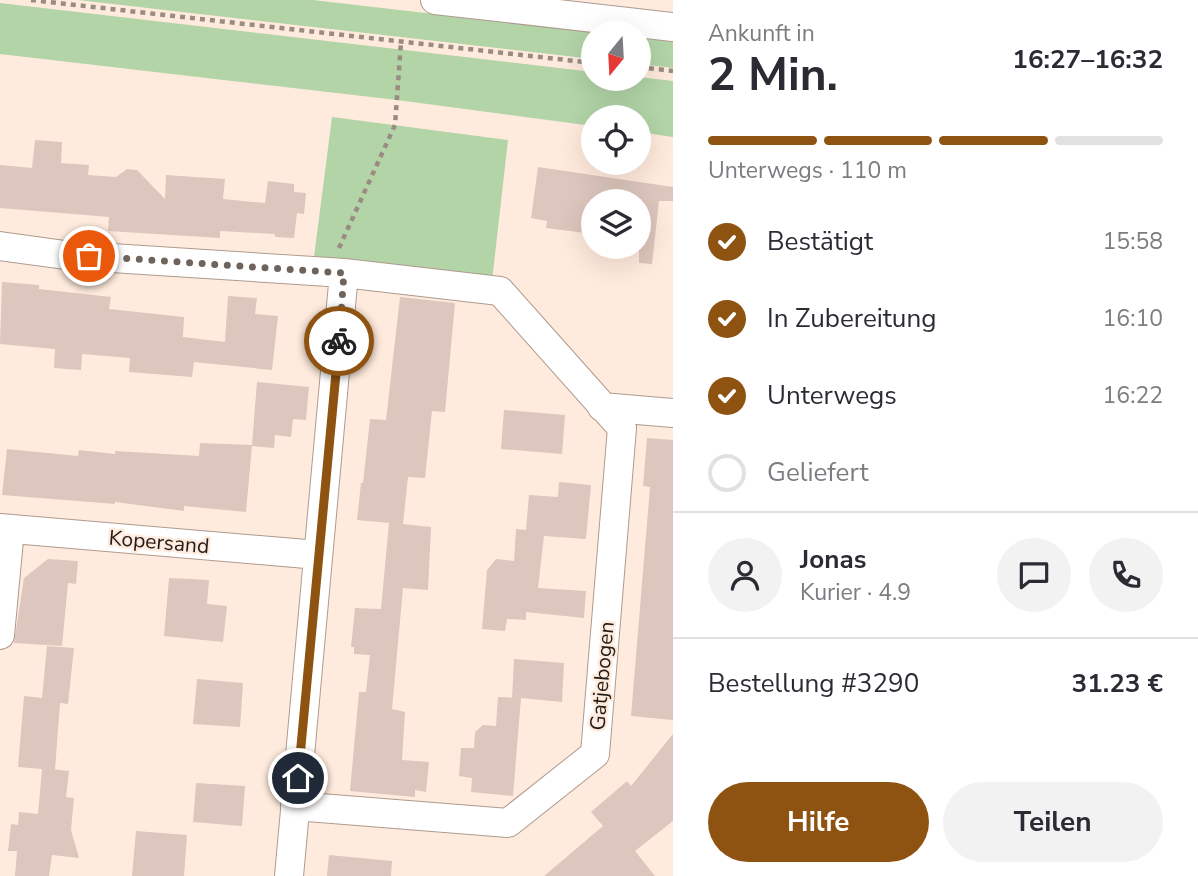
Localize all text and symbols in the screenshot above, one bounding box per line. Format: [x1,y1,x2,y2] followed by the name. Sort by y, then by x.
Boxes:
[708,18,815,49] text: Ankunft in
[581,21,651,91] north arrow
[581,21,651,259] map controls
[1012,42,1163,77] text: 16:27–16:32
[708,43,838,106] text: 2 Min.
[581,105,651,175] button: locate
[708,155,907,186] text: Unterwegs · 110 m
[581,189,651,259] button: layers
[708,223,746,261] icon: check
[767,224,873,259] text: Bestätigt
[59,226,119,286] pin
[1103,226,1163,257] text: 15:58
[70,237,108,275] icon: bag
[708,300,746,338] icon: check
[767,301,936,336] text: In Zubereitung
[1103,303,1163,334] text: 16:10
[304,306,374,376] courier
[320,322,358,360] icon: bike
[708,377,746,415] icon: check
[767,378,897,413] text: Unterwegs
[1103,380,1163,411] text: 16:22
[767,455,868,490] text: Geliefert
[108,524,210,560] street label: Kopersand
[708,538,782,612] button: person
[997,538,1071,612] button: chat
[1089,538,1163,612] button: phone
[800,542,866,577] text: Jonas
[800,577,911,608] text: Kurier · 4.9
[583,620,621,732] street label: Gatjebogen
[708,666,919,701] text: Bestellung #3290
[1072,666,1163,701] text: 31.23 €
[268,748,328,808] pin
[279,759,317,797] icon: home
[708,782,929,862] button: Hilfe
[943,782,1163,862] button: Teilen

